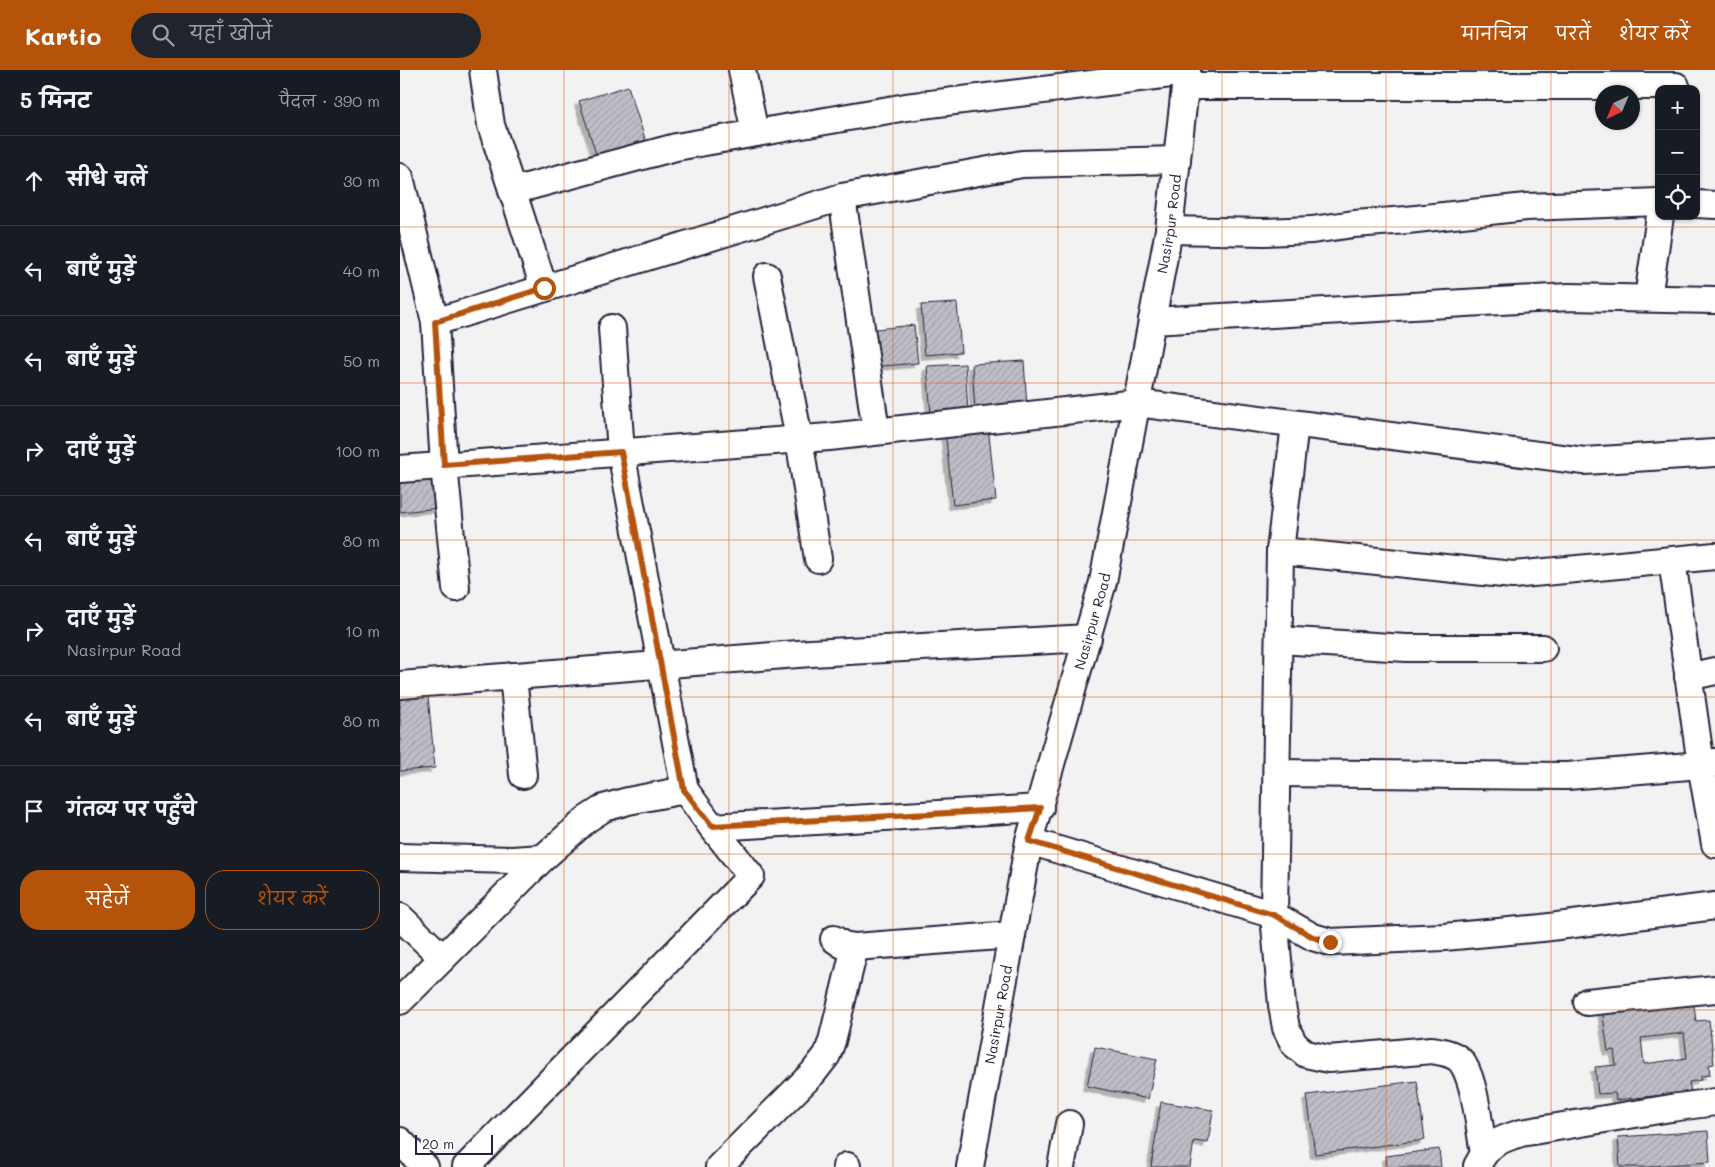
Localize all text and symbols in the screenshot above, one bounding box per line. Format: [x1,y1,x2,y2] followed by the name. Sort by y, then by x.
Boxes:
[131,13,481,58] search box
[25,20,101,51] text: Kartio
[189,20,272,45] text: यहाँ खोजें
[149,21,177,49] icon: search
[1461,21,1527,45] text: मानचित्र
[1555,21,1591,45] text: परतें
[1619,21,1690,45] text: शेयर करें
[1595,85,1640,130] north arrow
[1655,85,1700,220] map controls
[1655,85,1700,130] button: +
[20,86,91,113] text: 5 मिनट
[279,90,380,111] text: पैदल · 390 m
[1655,130,1700,175] button: −
[67,166,147,191] text: सीधे चलें
[20,167,48,195] icon: ahead
[343,170,380,191] text: 30 m
[1152,173,1185,275] street label: Nasirpur Road
[1655,175,1700,220] button: locate
[67,256,136,281] text: बाएँ मुड़ें
[20,257,48,285] icon: left
[343,260,380,281] text: 40 m
[533,277,556,300] route start
[67,346,136,371] text: बाएँ मुड़ें
[20,347,48,375] icon: left
[343,350,380,371] text: 50 m
[67,436,135,461] text: दाएँ मुड़ें
[20,437,48,465] icon: right
[335,440,380,461] text: 100 m
[67,526,136,551] text: बाएँ मुड़ें
[20,527,48,555] icon: left
[343,530,380,551] text: 80 m
[1069,571,1114,672] street label: Nasirpur Road
[67,605,135,630] text: दाएँ मुड़ें
[20,617,48,645] icon: right
[345,620,380,641] text: 10 m
[67,639,181,660] text: Nasirpur Road
[67,706,136,731] text: बाएँ मुड़ें
[20,707,48,735] icon: left
[343,710,380,731] text: 80 m
[67,796,196,821] text: गंतव्य पर पहुँचे
[20,797,48,825] icon: arrive
[20,870,195,930] button: सहेजें
[205,870,380,930] button: शेयर करें
[1319,931,1342,954] route end
[979,963,1016,1065] street label: Nasirpur Road
[415,1132,492,1155] scale bar
[422,1134,454,1153] text: 20 m

